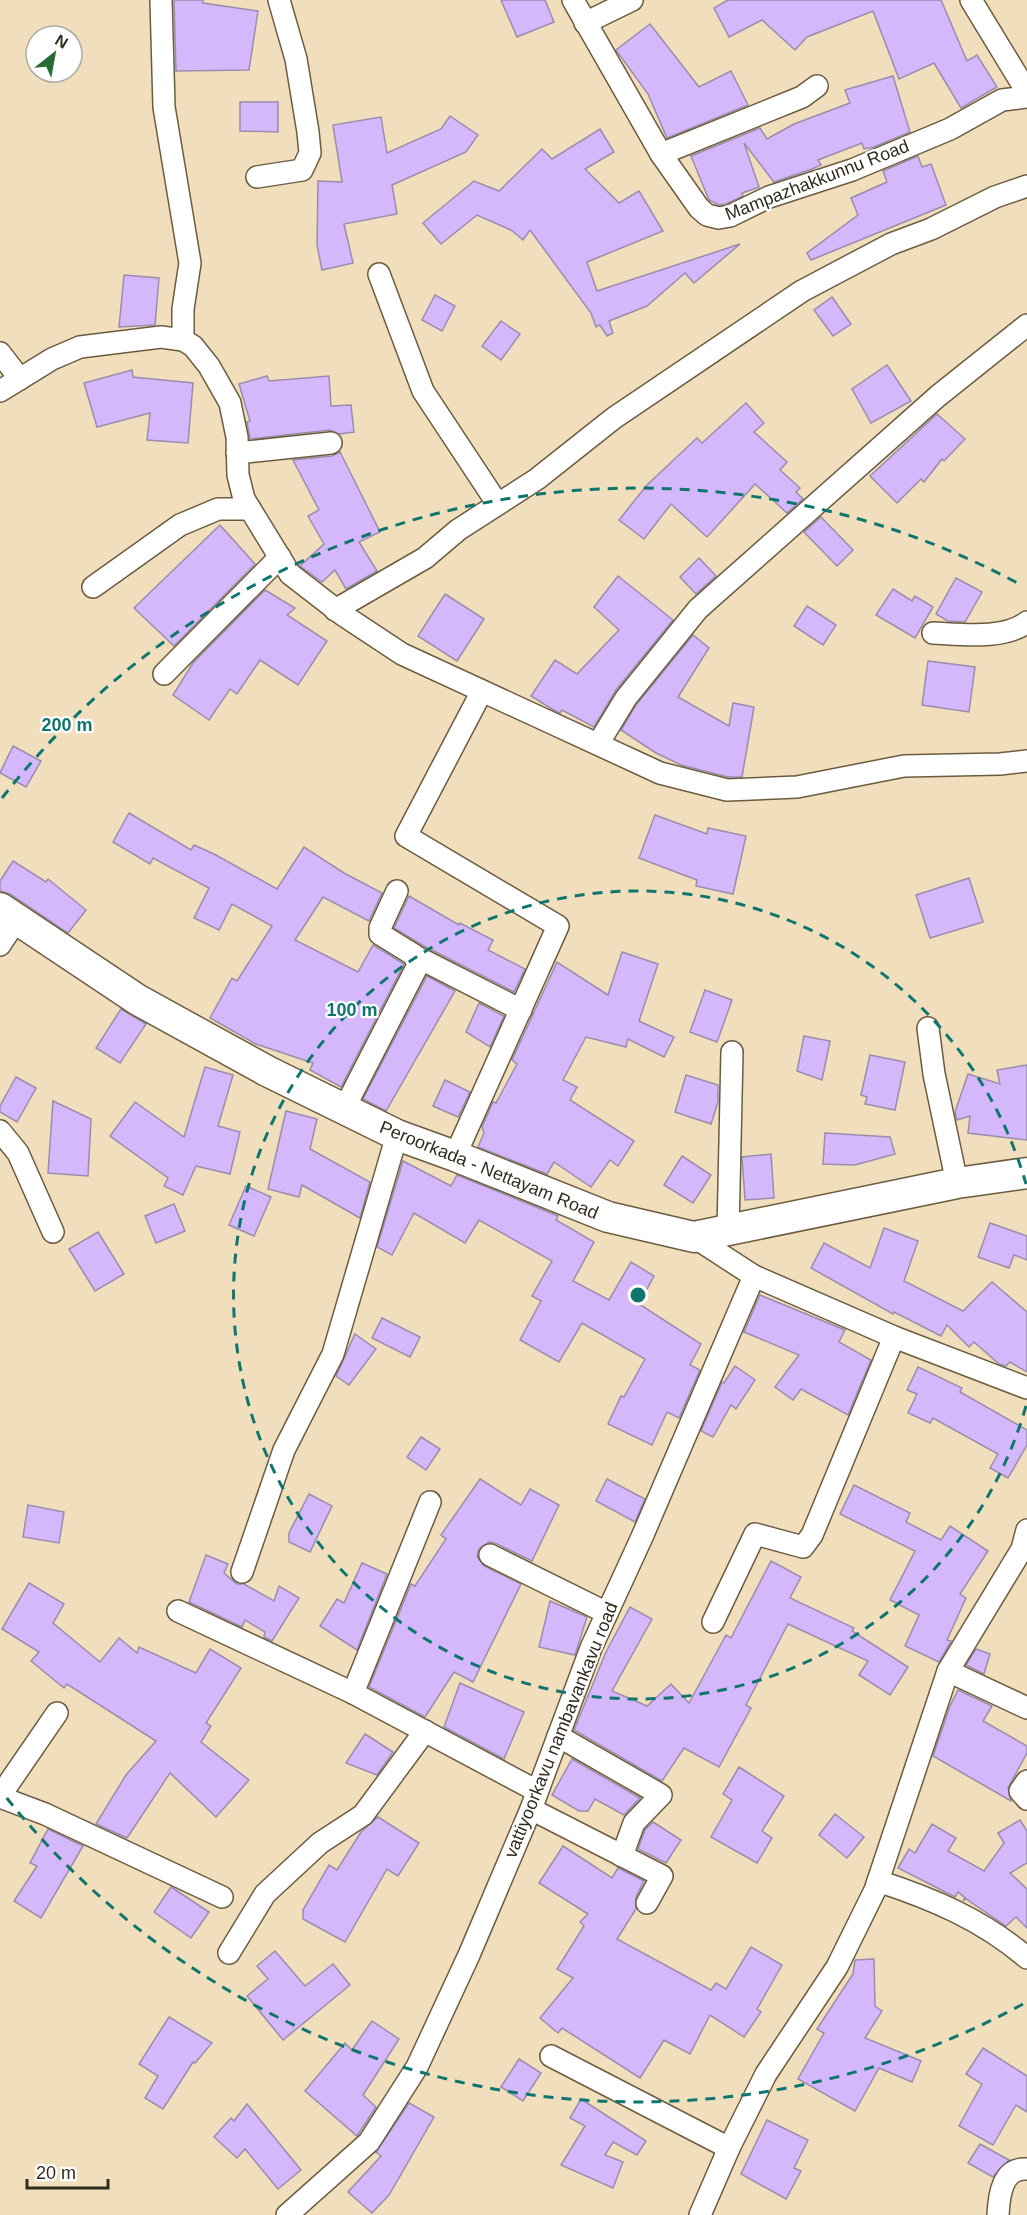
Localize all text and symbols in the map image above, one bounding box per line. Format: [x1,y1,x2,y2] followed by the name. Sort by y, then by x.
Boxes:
[24,24,84,84] north arrow
[52,31,71,52] text: N
[722,136,912,224] street label: Mampazhakkunnu Road
[41,715,93,735] text: 200 m
[326,1000,378,1020] text: 100 m
[377,1117,601,1223] street label: Peroorkada - Nettayam Road
[628,1285,648,1305] centre of rings
[500,1599,622,1861] street label: vattiyoorkavu nambavankavu road
[27,2152,108,2190] scale bar
[36,2163,76,2183] text: 20 m

